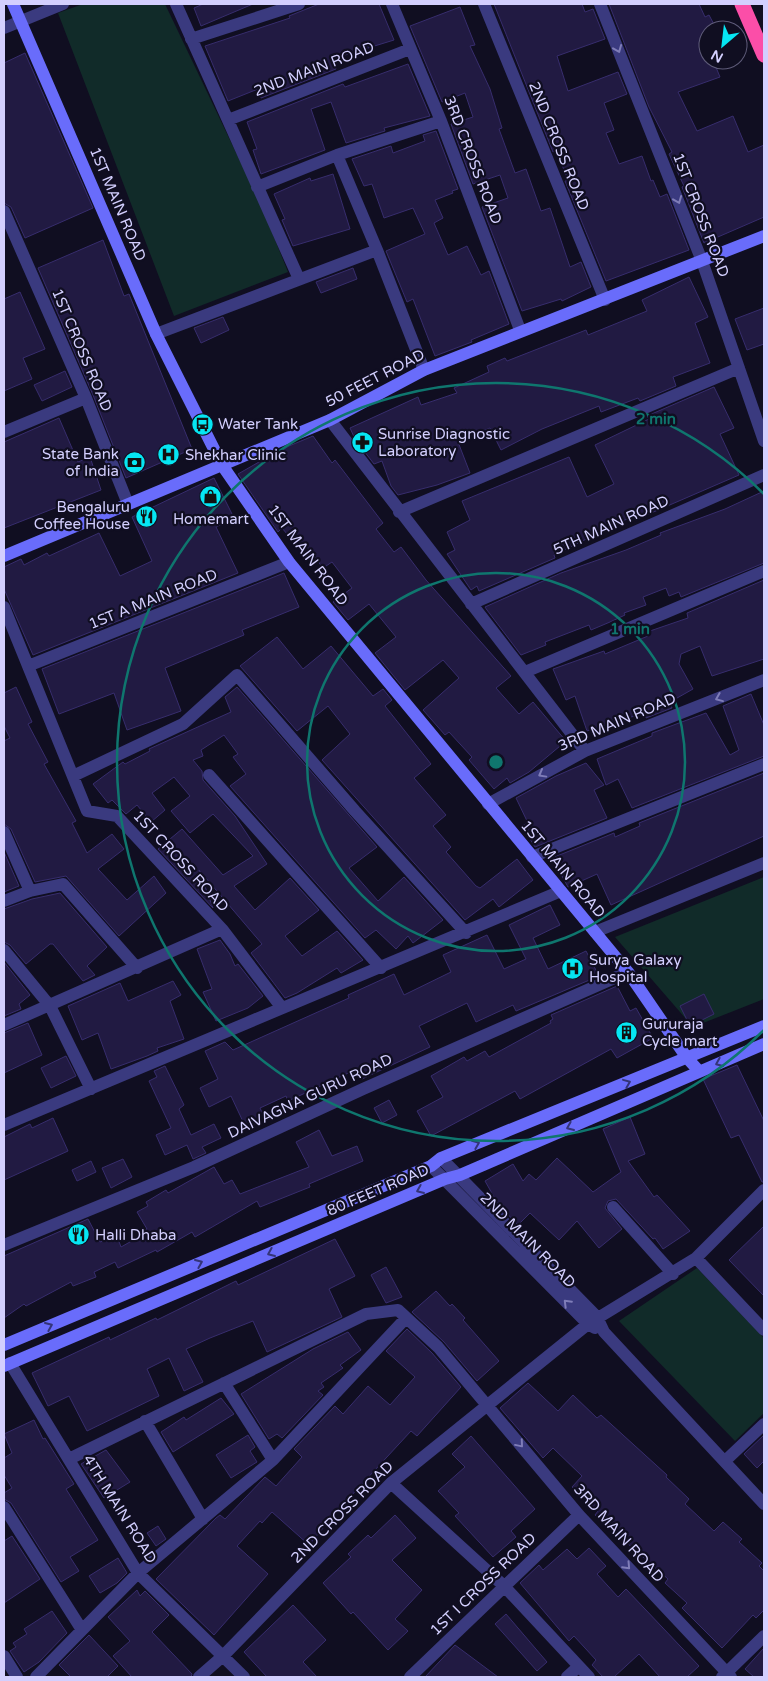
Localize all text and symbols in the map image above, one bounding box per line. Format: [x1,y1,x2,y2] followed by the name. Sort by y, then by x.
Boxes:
[698,20,748,70] north arrow
[251,38,377,100] street label: 2ND MAIN ROAD
[612,44,622,53] one-way arrow
[708,46,726,66] text: N
[525,79,593,213] street label: 2ND CROSS ROAD
[440,93,506,227] street label: 3RD CROSS ROAD
[86,144,150,264] street label: 1ST MAIN ROAD
[669,150,733,280] street label: 1ST CROSS ROAD
[672,195,682,204] one-way arrow
[48,286,116,414] street label: 1ST CROSS ROAD
[322,345,428,411] street label: 50 FEET ROAD
[636,410,676,428] text: 2 min
[190,412,214,436] bus stop icon: Water Tank
[218,415,298,433] place label: Water Tank
[378,425,510,460] place label: Sunrise Diagnostic Laboratory
[350,431,374,455] pharmacy icon: Sunrise Diagnostic Laboratory
[157,443,181,467] hospital icon: Shekhar Clinic
[42,445,119,480] place label: State Bank of India
[185,446,286,464] place label: Shekhar Clinic
[123,451,147,475] bank icon: State Bank of India
[199,484,223,508] shop icon: Homemart
[550,491,672,559] street label: 5TH MAIN ROAD
[34,498,130,533] place label: Bengaluru Coffee House
[264,501,352,609] street label: 1ST MAIN ROAD
[134,504,158,528] restaurant icon: Bengaluru Coffee House
[173,510,249,528] place label: Homemart
[86,565,220,633] street label: 1ST A MAIN ROAD
[610,620,650,638] text: 1 min
[555,689,679,755] street label: 3RD MAIN ROAD
[715,692,724,702] one-way arrow
[487,753,505,771] centre of rings
[539,768,548,778] one-way arrow
[129,807,233,915] street label: 1ST CROSS ROAD
[517,816,609,922] street label: 1ST MAIN ROAD
[589,951,682,986] place label: Surya Galaxy Hospital
[561,957,585,981] hospital icon: Surya Galaxy Hospital
[642,1015,718,1050] place label: Gururaja Cycle mart
[614,1021,638,1045] building icon: Gururaja Cycle mart
[225,1050,395,1142] street label: DAIVAGNA GURU ROAD
[715,1056,724,1067] one-way arrow
[622,1079,631,1089] one-way arrow
[566,1121,575,1132] one-way arrow
[471,1140,480,1150] one-way arrow
[324,1160,432,1220] street label: 80 FEET ROAD
[416,1183,425,1194] one-way arrow
[477,1189,579,1291] street label: 2ND MAIN ROAD
[67,1223,91,1247] restaurant icon: Halli Dhaba
[95,1226,176,1244] place label: Halli Dhaba
[267,1247,276,1257] one-way arrow
[194,1259,203,1270] one-way arrow
[563,1299,572,1308] one-way arrow
[44,1322,53,1332] one-way arrow
[514,1438,523,1447] one-way arrow
[79,1451,161,1567] street label: 4TH MAIN ROAD
[287,1457,397,1567] street label: 2ND CROSS ROAD
[570,1480,668,1586] street label: 3RD MAIN ROAD
[426,1529,540,1639] street label: 1ST I CROSS ROAD
[621,1560,630,1569] one-way arrow

